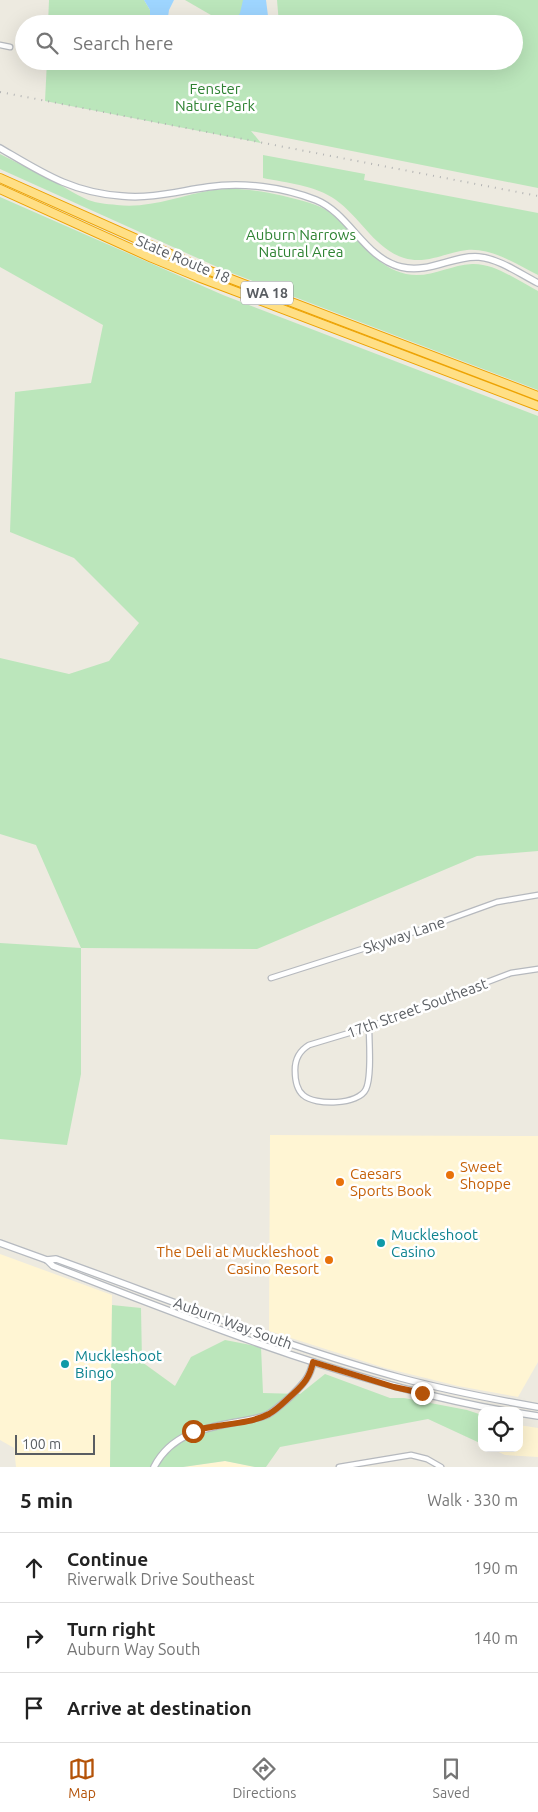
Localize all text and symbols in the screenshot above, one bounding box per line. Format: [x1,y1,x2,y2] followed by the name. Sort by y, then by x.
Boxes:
[15,15,523,70] search box
[33,29,61,57] icon: search
[73,32,173,54] text: Search here
[175,80,255,114] park label: Fenster Nature Park
[246,226,356,260] park label: Auburn Narrows Natural Area
[134,232,232,286] street label: State Route 18
[241,282,293,304] road number: WA 18
[361,913,447,957] street label: Skyway Lane
[344,975,490,1041] street label: 17th Street Southeast
[460,1158,511,1192] place label: Sweet Shoppe
[350,1165,432,1199] place label: Caesars Sports Book
[444,1169,456,1181] marker: Sweet Shoppe
[334,1176,346,1188] marker: Caesars Sports Book
[391,1226,478,1260] place label: Muckleshoot Casino
[375,1237,387,1249] marker: Muckleshoot Casino
[157,1243,319,1277] place label: The Deli at Muckleshoot Casino Resort
[323,1254,335,1266] marker: The Deli at Muckleshoot Casino Resort
[171,1294,295,1352] street label: Auburn Way South
[75,1347,162,1381] place label: Muckleshoot Bingo
[59,1358,71,1370] marker: Muckleshoot Bingo
[411,1382,434,1405] route end
[478,1407,523,1452] map controls
[478,1407,523,1452] button: locate
[182,1420,205,1443] route start
[15,1432,95,1455] scale bar
[22,1436,61,1452] text: 100 m
[20,1488,73,1512] text: 5 min
[427,1491,518,1509] text: Walk · 330 m
[67,1548,148,1570] text: Continue
[20,1554,48,1582] icon: ahead
[473,1559,518,1577] text: 190 m
[67,1570,254,1588] text: Riverwalk Drive Southeast
[67,1618,155,1640] text: Turn right
[20,1624,48,1652] icon: right
[473,1629,518,1647] text: 140 m
[67,1640,200,1658] text: Auburn Way South
[20,1694,48,1722] icon: arrive
[67,1697,252,1719] text: Arrive at destination
[68,1755,96,1801] tab: Map
[232,1755,296,1801] tab: Directions
[433,1755,470,1801] tab: Saved

